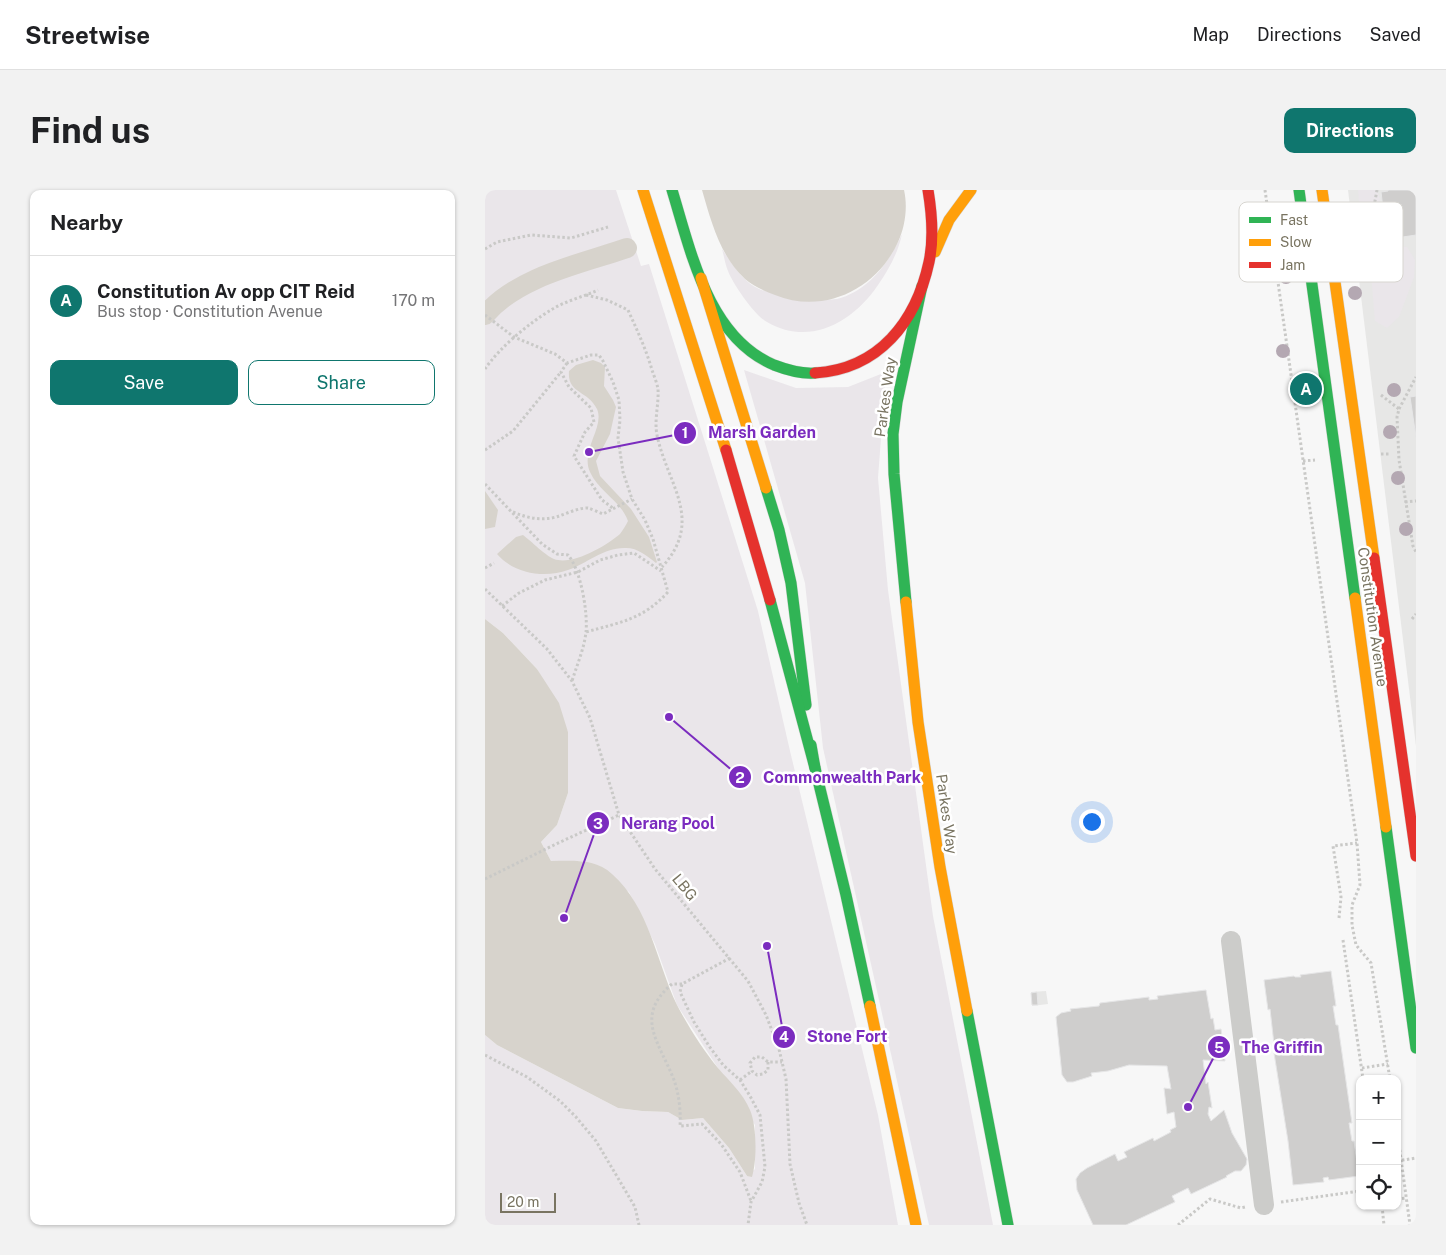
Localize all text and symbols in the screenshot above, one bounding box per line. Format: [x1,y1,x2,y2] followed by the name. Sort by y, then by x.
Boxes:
[25,21,150,49] text: Streetwise
[1192,24,1229,45] text: Map
[1257,24,1342,45] text: Directions
[1370,24,1421,45] text: Saved
[1284,108,1416,153] button: Directions
[30,110,150,151] text: Find us
[1239,202,1403,282] legend
[50,210,123,235] text: Nearby
[1280,212,1308,228] text: Fast
[1280,234,1312,250] text: Slow
[1280,257,1305,273] text: Jam
[97,280,355,302] text: Constitution Av opp CIT Reid
[60,291,72,310] text: A
[392,291,435,310] text: 170 m
[97,302,323,321] text: Bus stop · Constitution Avenue
[871,356,899,438] street label: Parkes Way
[50,360,238,405] button: Save
[248,360,435,405] button: Share
[1290,370,1322,408] pin: A
[673,417,826,448] callout: Marsh Garden
[708,423,816,442] text: Marsh Garden
[682,424,688,441] text: 1
[1355,546,1391,688] street label: Constitution Avenue
[728,762,931,793] callout: Commonwealth Park
[763,768,921,787] text: Commonwealth Park
[735,769,745,786] text: 2
[933,773,961,855] street label: Parkes Way
[586,808,725,839] callout: Nerang Pool
[1079,809,1105,835] your location
[621,814,715,833] text: Nerang Pool
[593,815,603,832] text: 3
[669,870,701,904] street label: LBG
[772,1021,898,1052] callout: Stone Fort
[807,1027,888,1046] text: Stone Fort
[779,1028,789,1045] text: 4
[1207,1032,1333,1063] callout: The Griffin
[1241,1038,1323,1057] text: The Griffin
[1214,1039,1224,1056] text: 5
[1356,1075,1401,1210] map controls
[1356,1075,1401,1120] button: +
[1356,1120,1401,1165] button: −
[1356,1165,1401,1210] button: locate
[500,1190,556,1213] scale bar
[507,1194,539,1210] text: 20 m

